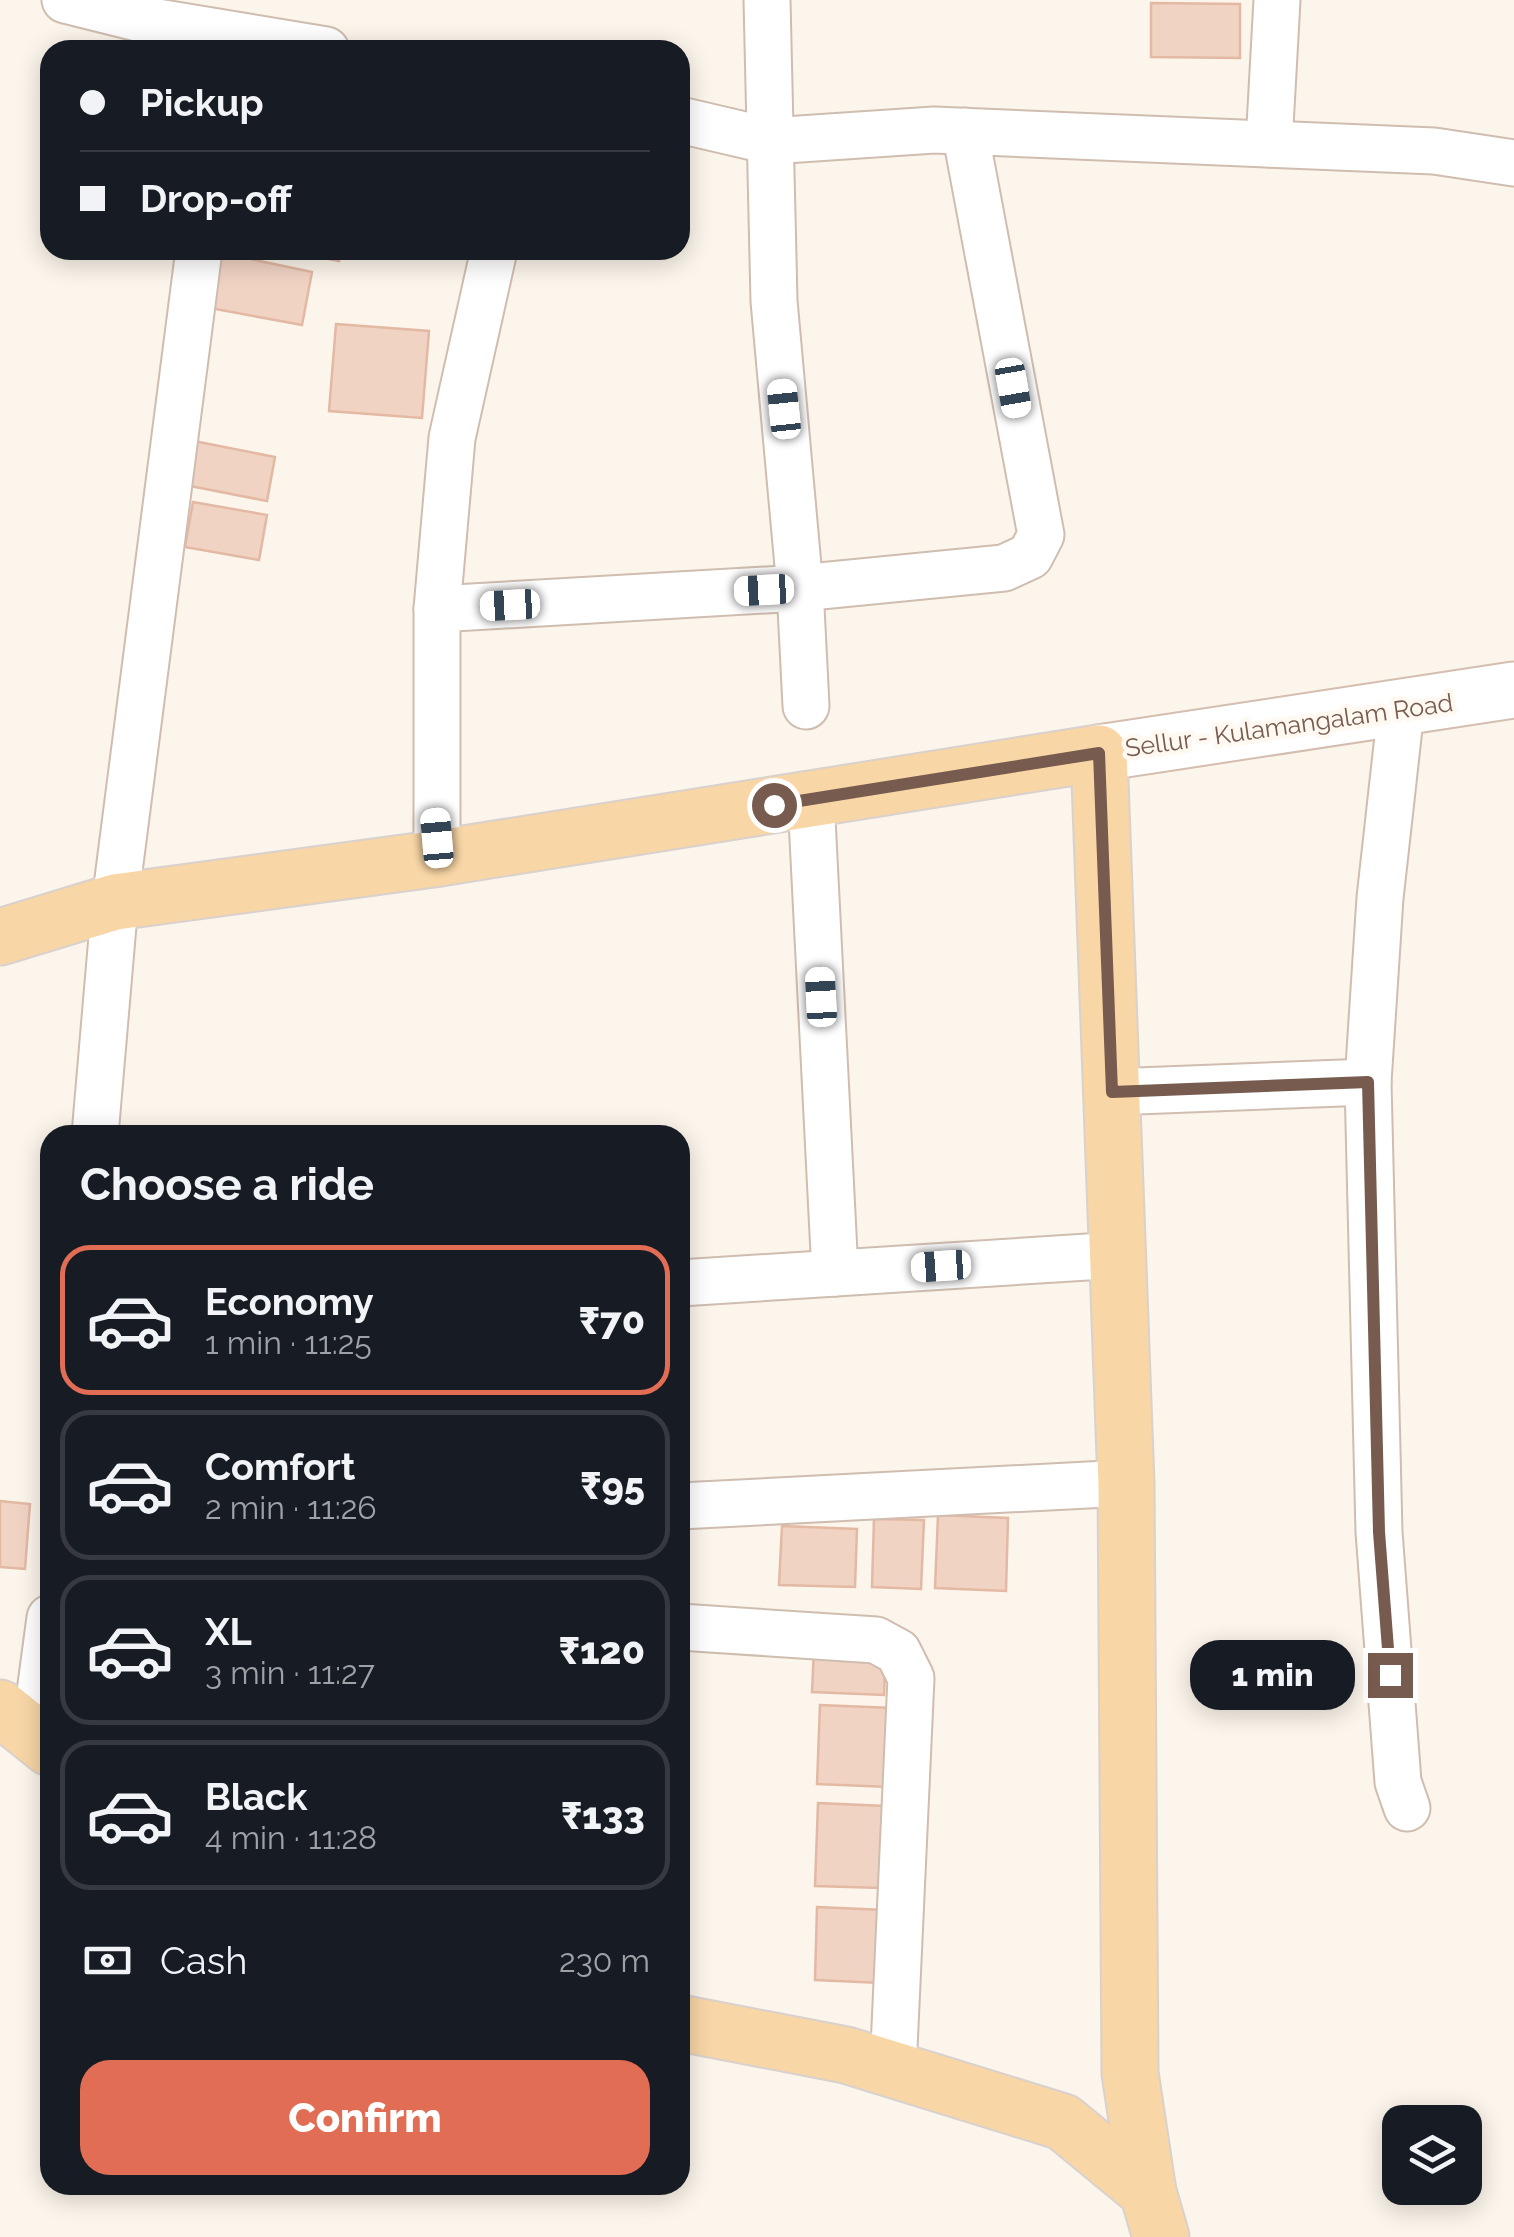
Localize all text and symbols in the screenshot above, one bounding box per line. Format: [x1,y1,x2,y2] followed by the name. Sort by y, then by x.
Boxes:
[140,80,264,125] text: Pickup
[140,176,292,221] text: Drop-off
[993,356,1033,420] car
[766,378,802,440] car
[733,573,795,607] car
[479,588,541,622] car
[1123,687,1455,763] street label: Sellur - Kulamangalam Road
[752,783,797,828] route start
[419,807,455,869] car
[804,966,838,1028] car
[80,1158,374,1211] text: Choose a ride
[910,1249,972,1283] car
[85,1275,175,1365] icon: car
[205,1279,374,1324] text: Economy
[579,1298,645,1343] text: ₹70
[205,1324,372,1361] text: 1 min · 11:25
[85,1440,175,1530] icon: car
[205,1444,355,1489] text: Comfort
[580,1463,645,1508] text: ₹95
[205,1489,377,1526] text: 2 min · 11:26
[85,1605,175,1695] icon: car
[205,1609,252,1654] text: XL
[559,1628,645,1673] text: ₹120
[1190,1640,1355,1710] callout: 1 min
[1368,1653,1413,1698] route end
[205,1654,375,1691] text: 3 min · 11:27
[1231,1656,1314,1693] text: 1 min
[85,1770,175,1860] icon: car
[205,1774,307,1819] text: Black
[561,1793,645,1838] text: ₹133
[205,1819,377,1856] text: 4 min · 11:28
[80,1933,135,1988] icon: cash
[160,1938,247,1983] text: Cash
[559,1942,650,1979] text: 230 m
[80,2060,650,2175] button: Confirm
[1382,2105,1482,2205] map controls
[1382,2105,1482,2205] button: layers

